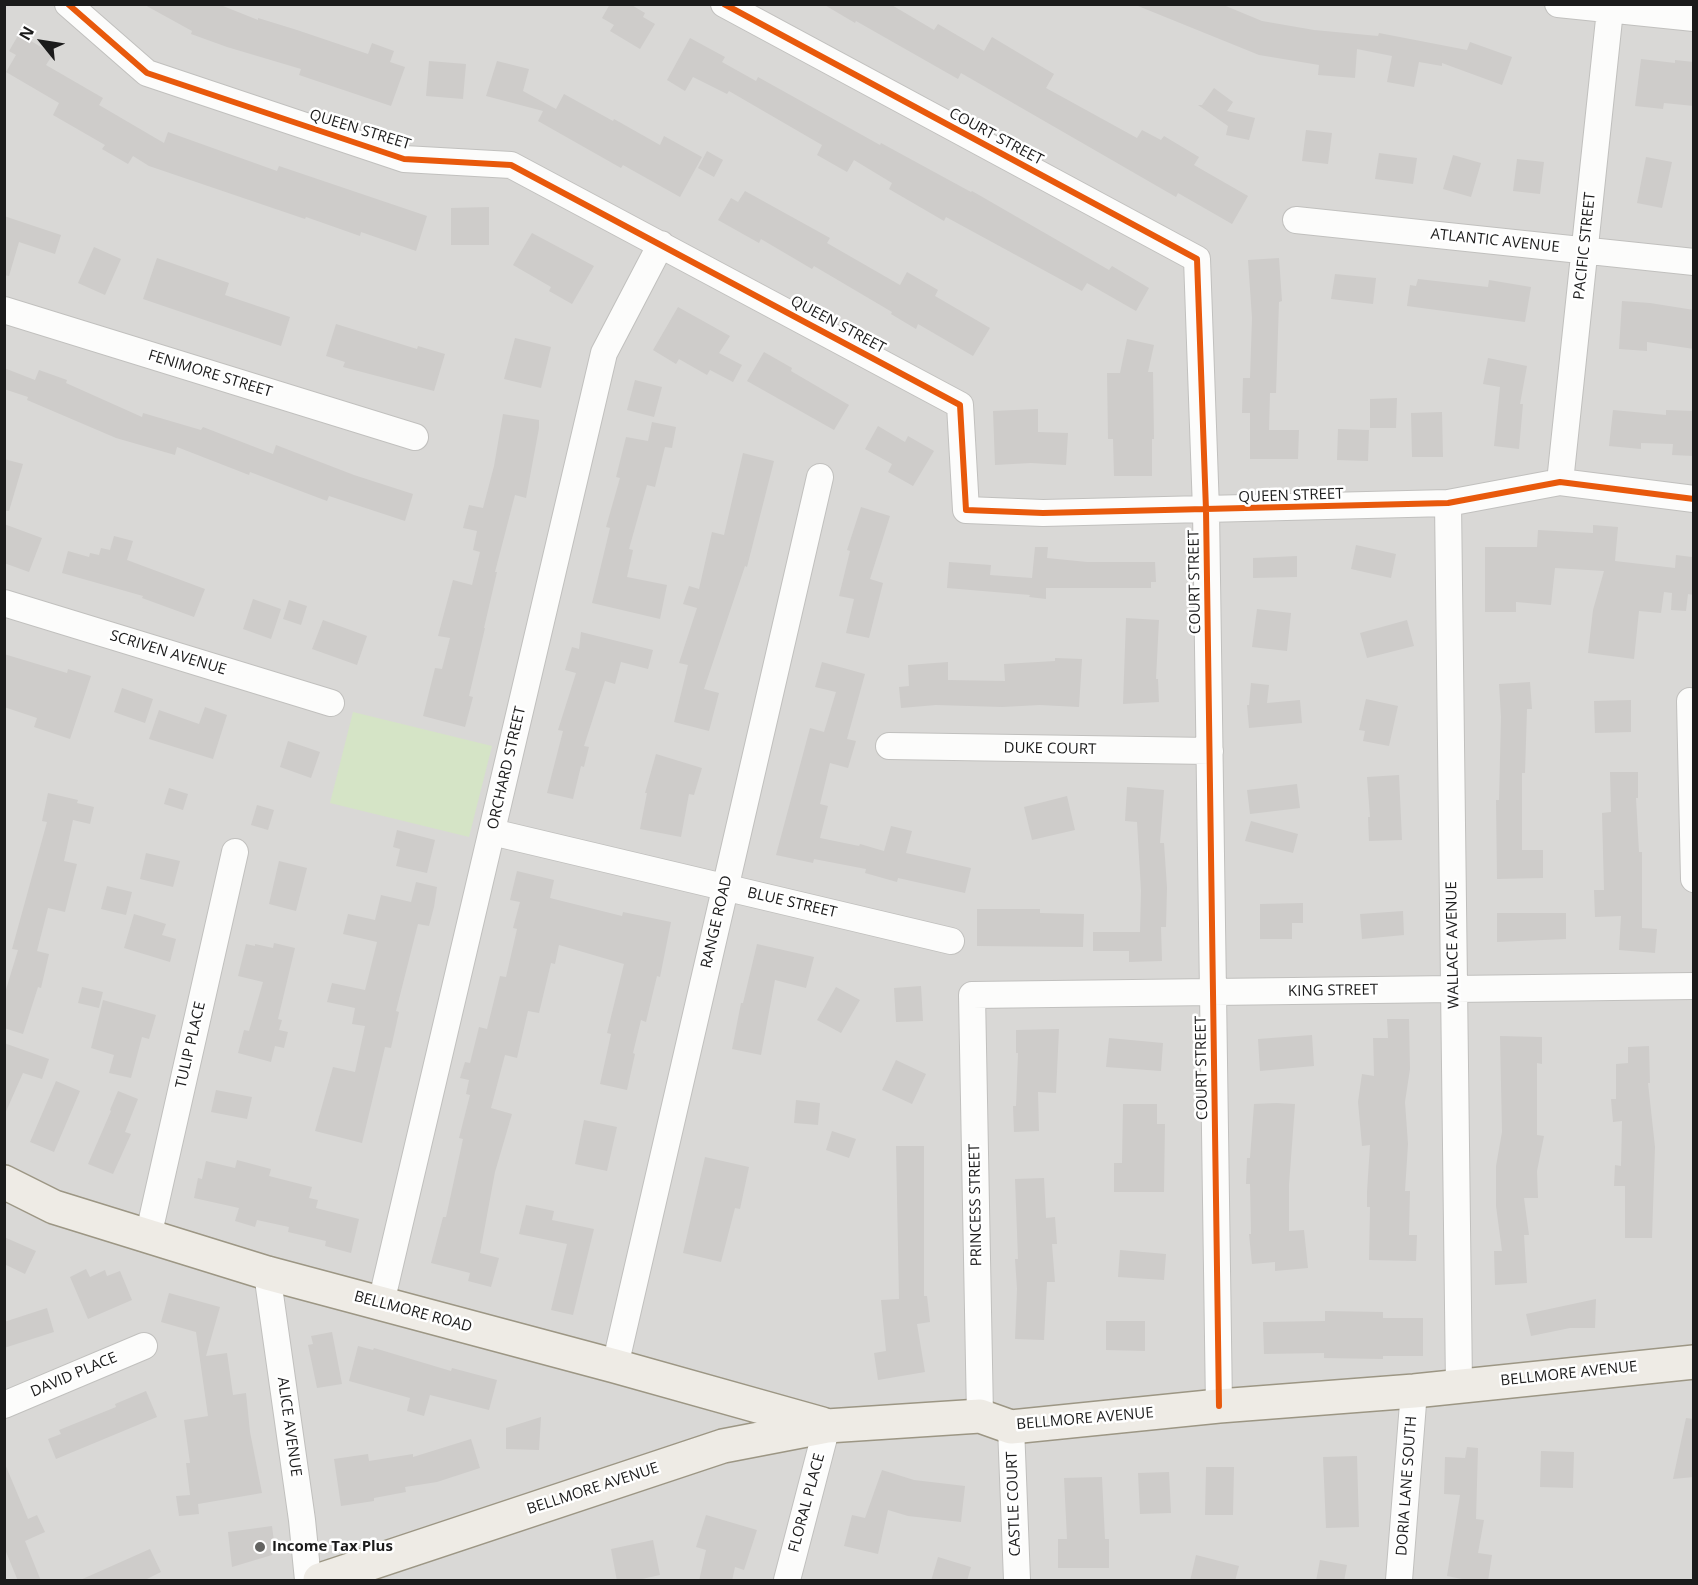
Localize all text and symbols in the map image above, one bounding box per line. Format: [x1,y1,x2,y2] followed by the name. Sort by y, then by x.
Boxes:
[12,12,72,72] north arrow
[14,22,39,44] text: N
[946,105,1046,169] street label: COURT STREET
[307,106,413,154] street label: QUEEN STREET
[1570,191,1600,301] street label: PACIFIC STREET
[1430,225,1560,257] street label: ATLANTIC AVENUE
[787,292,889,358] street label: QUEEN STREET
[146,347,274,401] street label: FENIMORE STREET
[1238,485,1344,507] street label: QUEEN STREET
[1185,530,1205,634] street label: COURT STREET
[108,627,228,679] street label: SCRIVEN AVENUE
[484,705,530,831] street label: ORCHARD STREET
[1003,739,1097,759] street label: DUKE COURT
[698,874,736,970] street label: RANGE ROAD
[1443,881,1463,1009] street label: WALLACE AVENUE
[745,884,839,922] street label: BLUE STREET
[1288,981,1378,1001] street label: KING STREET
[172,1000,210,1090] street label: TULIP PLACE
[1192,1016,1212,1120] street label: COURT STREET
[966,1144,986,1266] street label: PRINCESS STREET
[352,1288,474,1336] street label: BELLMORE ROAD
[28,1349,120,1401] street label: DAVID PLACE
[1500,1358,1638,1390] street label: BELLMORE AVENUE
[273,1376,305,1478] street label: ALICE AVENUE
[1016,1404,1154,1434] street label: BELLMORE AVENUE
[1393,1415,1421,1557] street label: DORIA LANE SOUTH
[785,1451,829,1555] street label: FLORAL PLACE
[1003,1451,1025,1557] street label: CASTLE COURT
[525,1459,661,1519] street label: BELLMORE AVENUE
[272,1538,393,1556] place label: Income Tax Plus
[253,1540,267,1554] marker: Income Tax Plus

